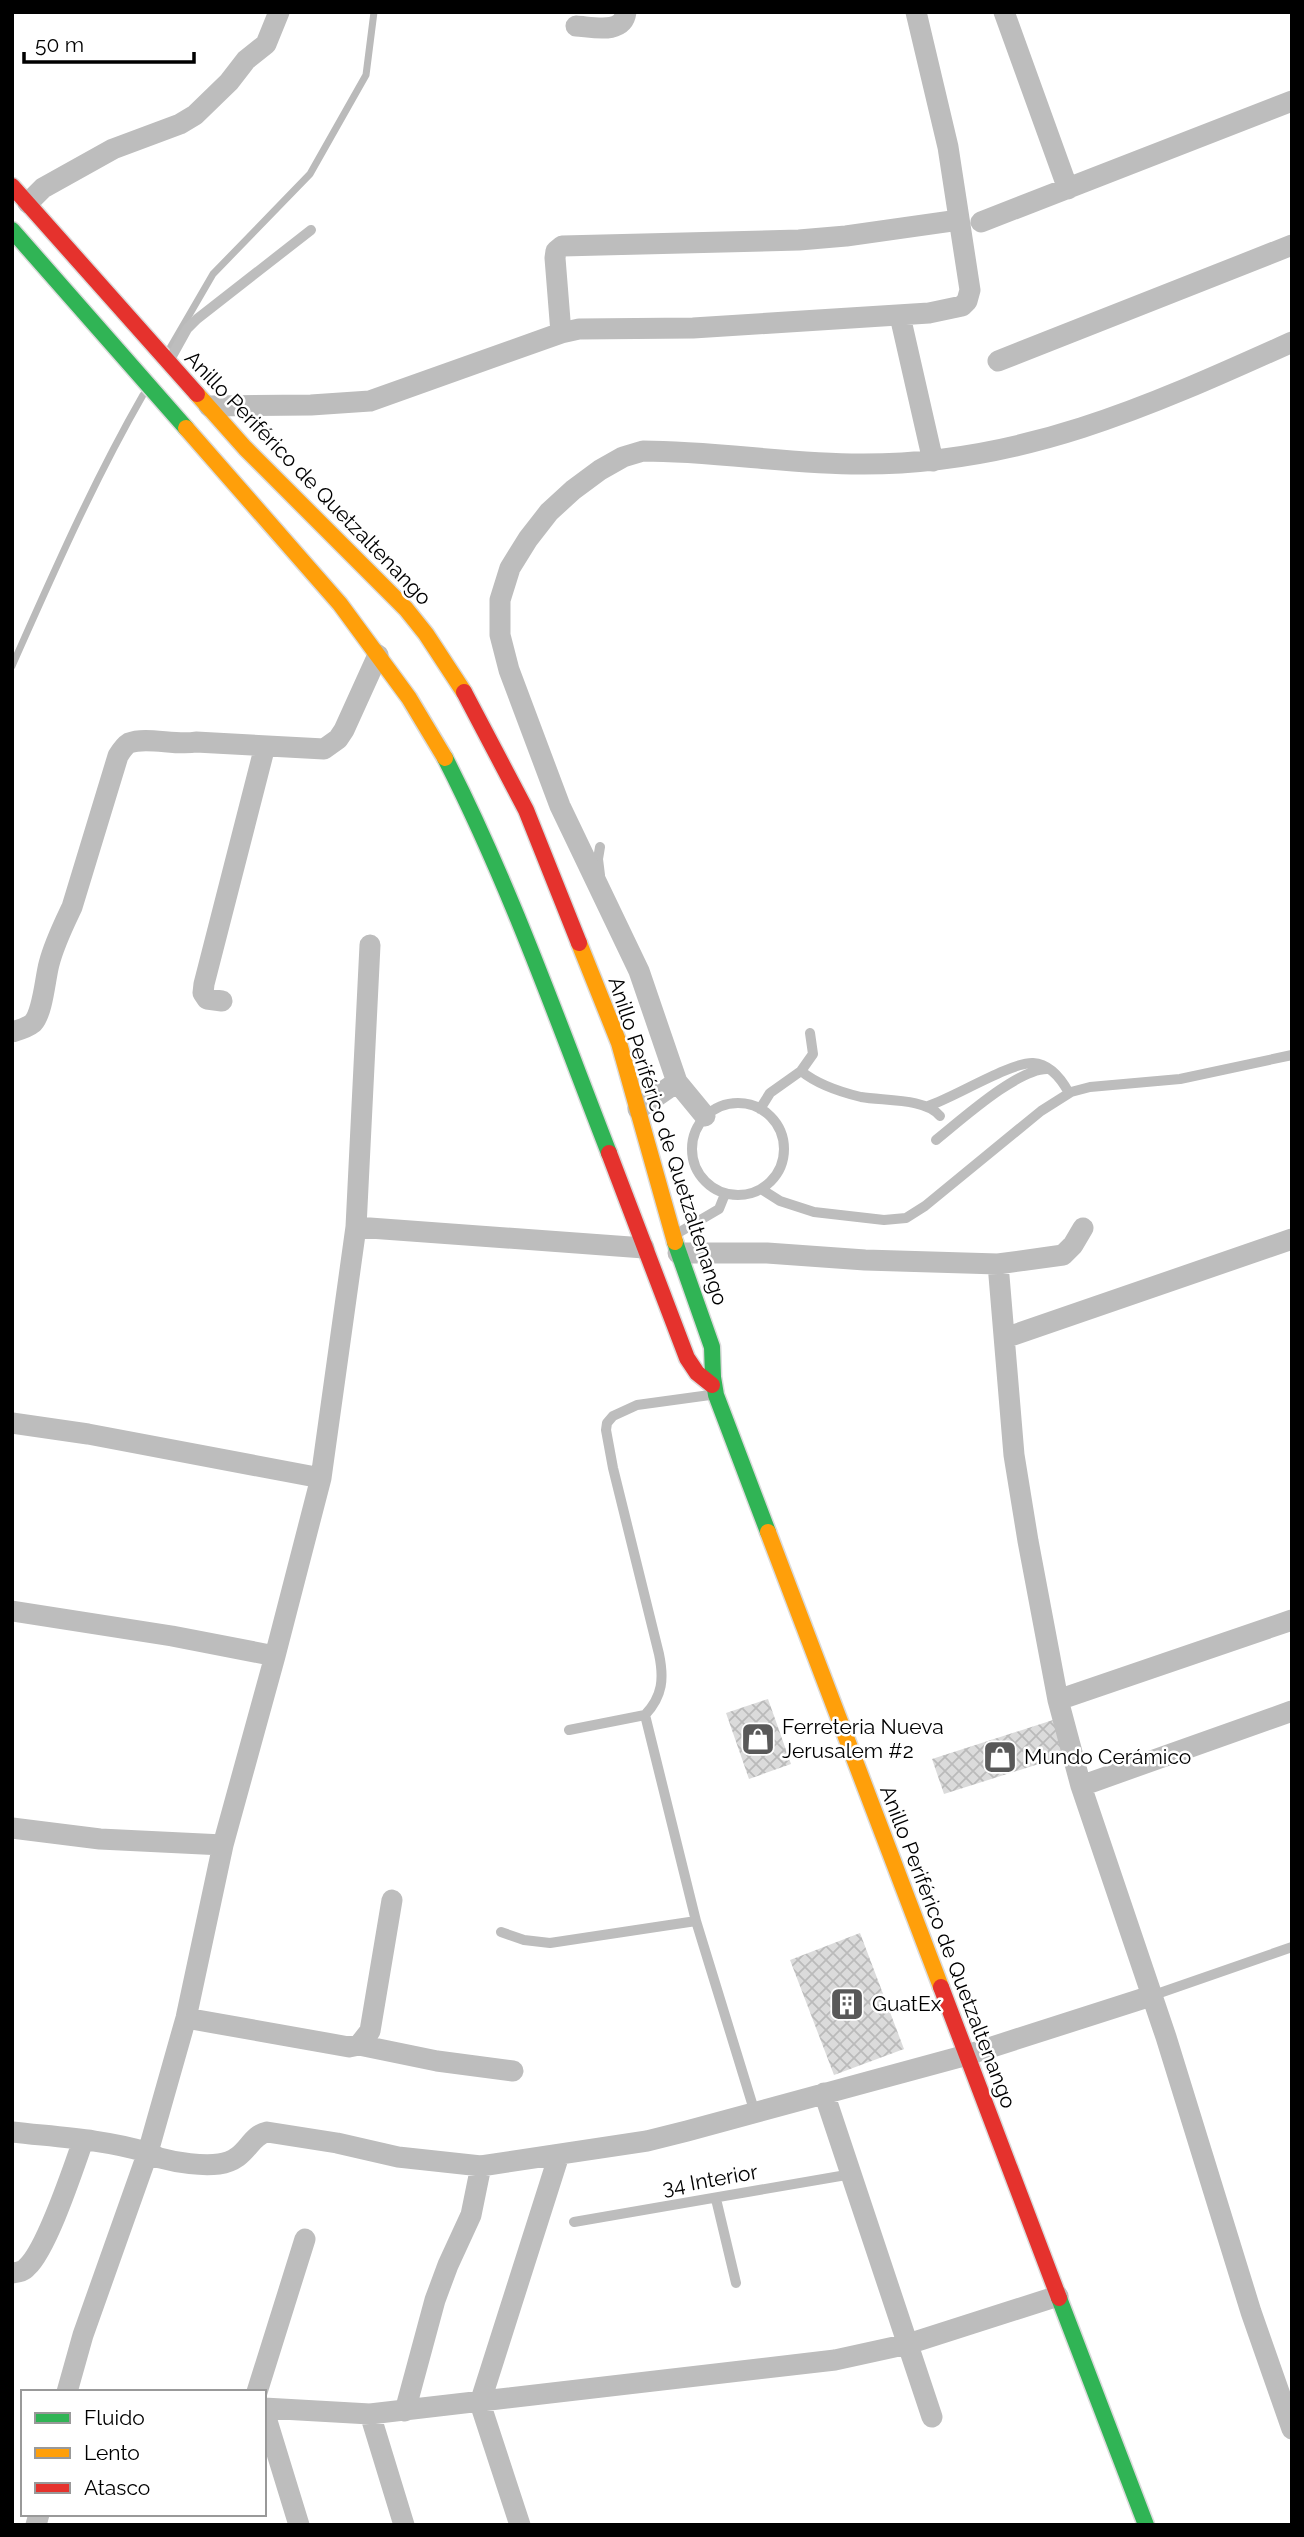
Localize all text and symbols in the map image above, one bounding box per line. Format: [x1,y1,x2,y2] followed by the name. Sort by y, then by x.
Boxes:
[24,21,194,65] scale bar
[35,32,84,57] text: 50 m
[180,345,437,610] street label: Anillo Periférico de Quetzaltenango
[603,973,733,1308] street label: Anillo Periférico de Quetzaltenango
[782,1714,944,1763] place label: Ferreteria Nueva Jerusalem #2
[739,1720,777,1758] shop icon: Ferreteria Nueva Jerusalem #2
[981,1738,1019,1776] shop icon: Mundo Cerámico
[1024,1744,1191,1769] place label: Mundo Cerámico
[875,1782,1022,2112] street label: Anillo Periférico de Quetzaltenango
[828,1985,866,2023] building icon: GuatEx
[872,1991,942,2016] place label: GuatEx
[660,2159,760,2200] street label: 34 Interior
[21,2390,266,2516] legend
[84,2405,145,2430] text: Fluido
[84,2440,140,2465] text: Lento
[84,2475,150,2500] text: Atasco

